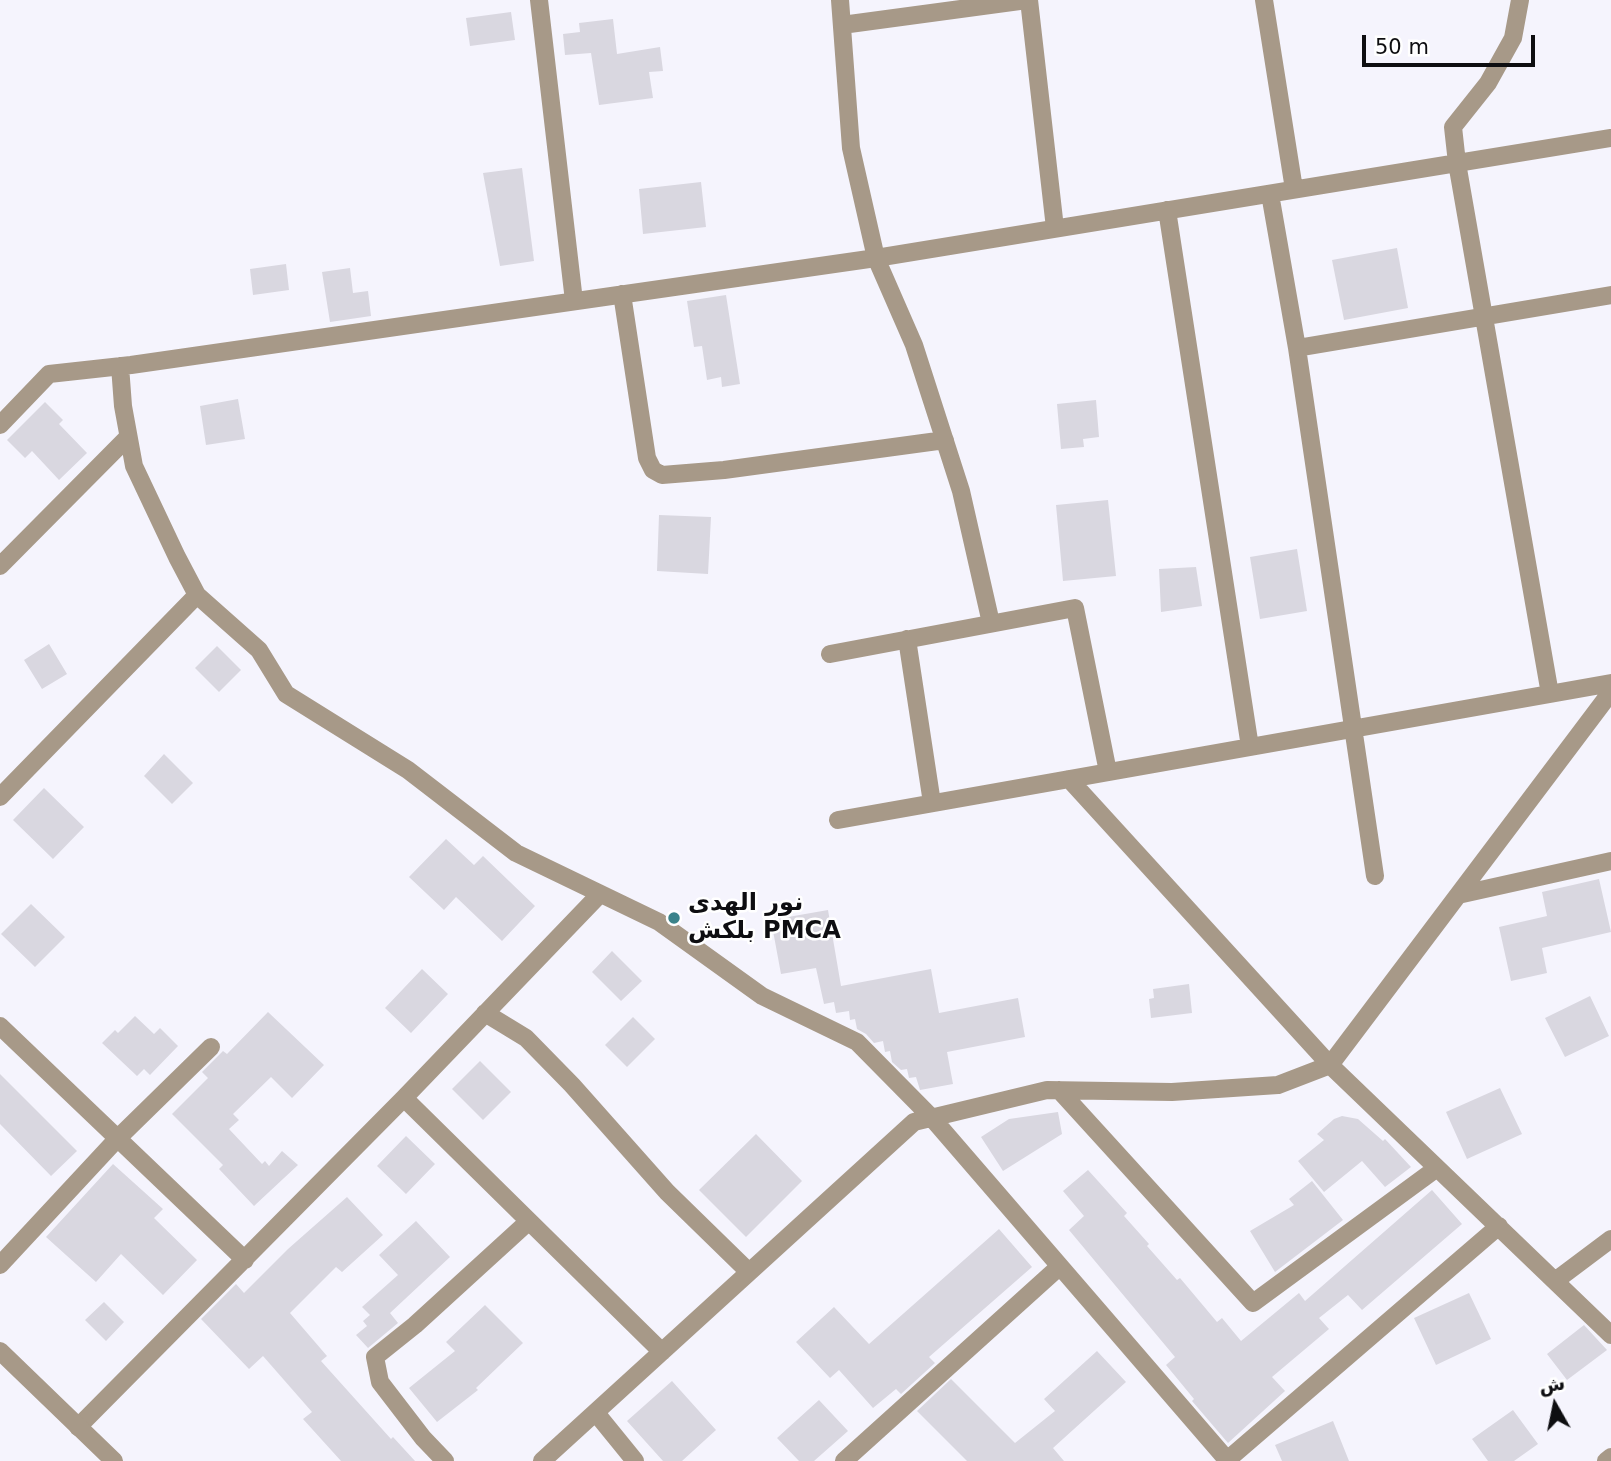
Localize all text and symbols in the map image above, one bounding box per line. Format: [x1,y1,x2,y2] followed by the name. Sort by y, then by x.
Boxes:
[1366,21,1539,65] scale bar
[1375,35,1429,59] text: 50 m
[688,890,841,946] place label: نور الهدى بلكش PMCA
[666,910,682,926] marker: نور الهدى بلكش PMCA
[1520,1370,1590,1440] north arrow
[1537,1371,1566,1397] text: ش

